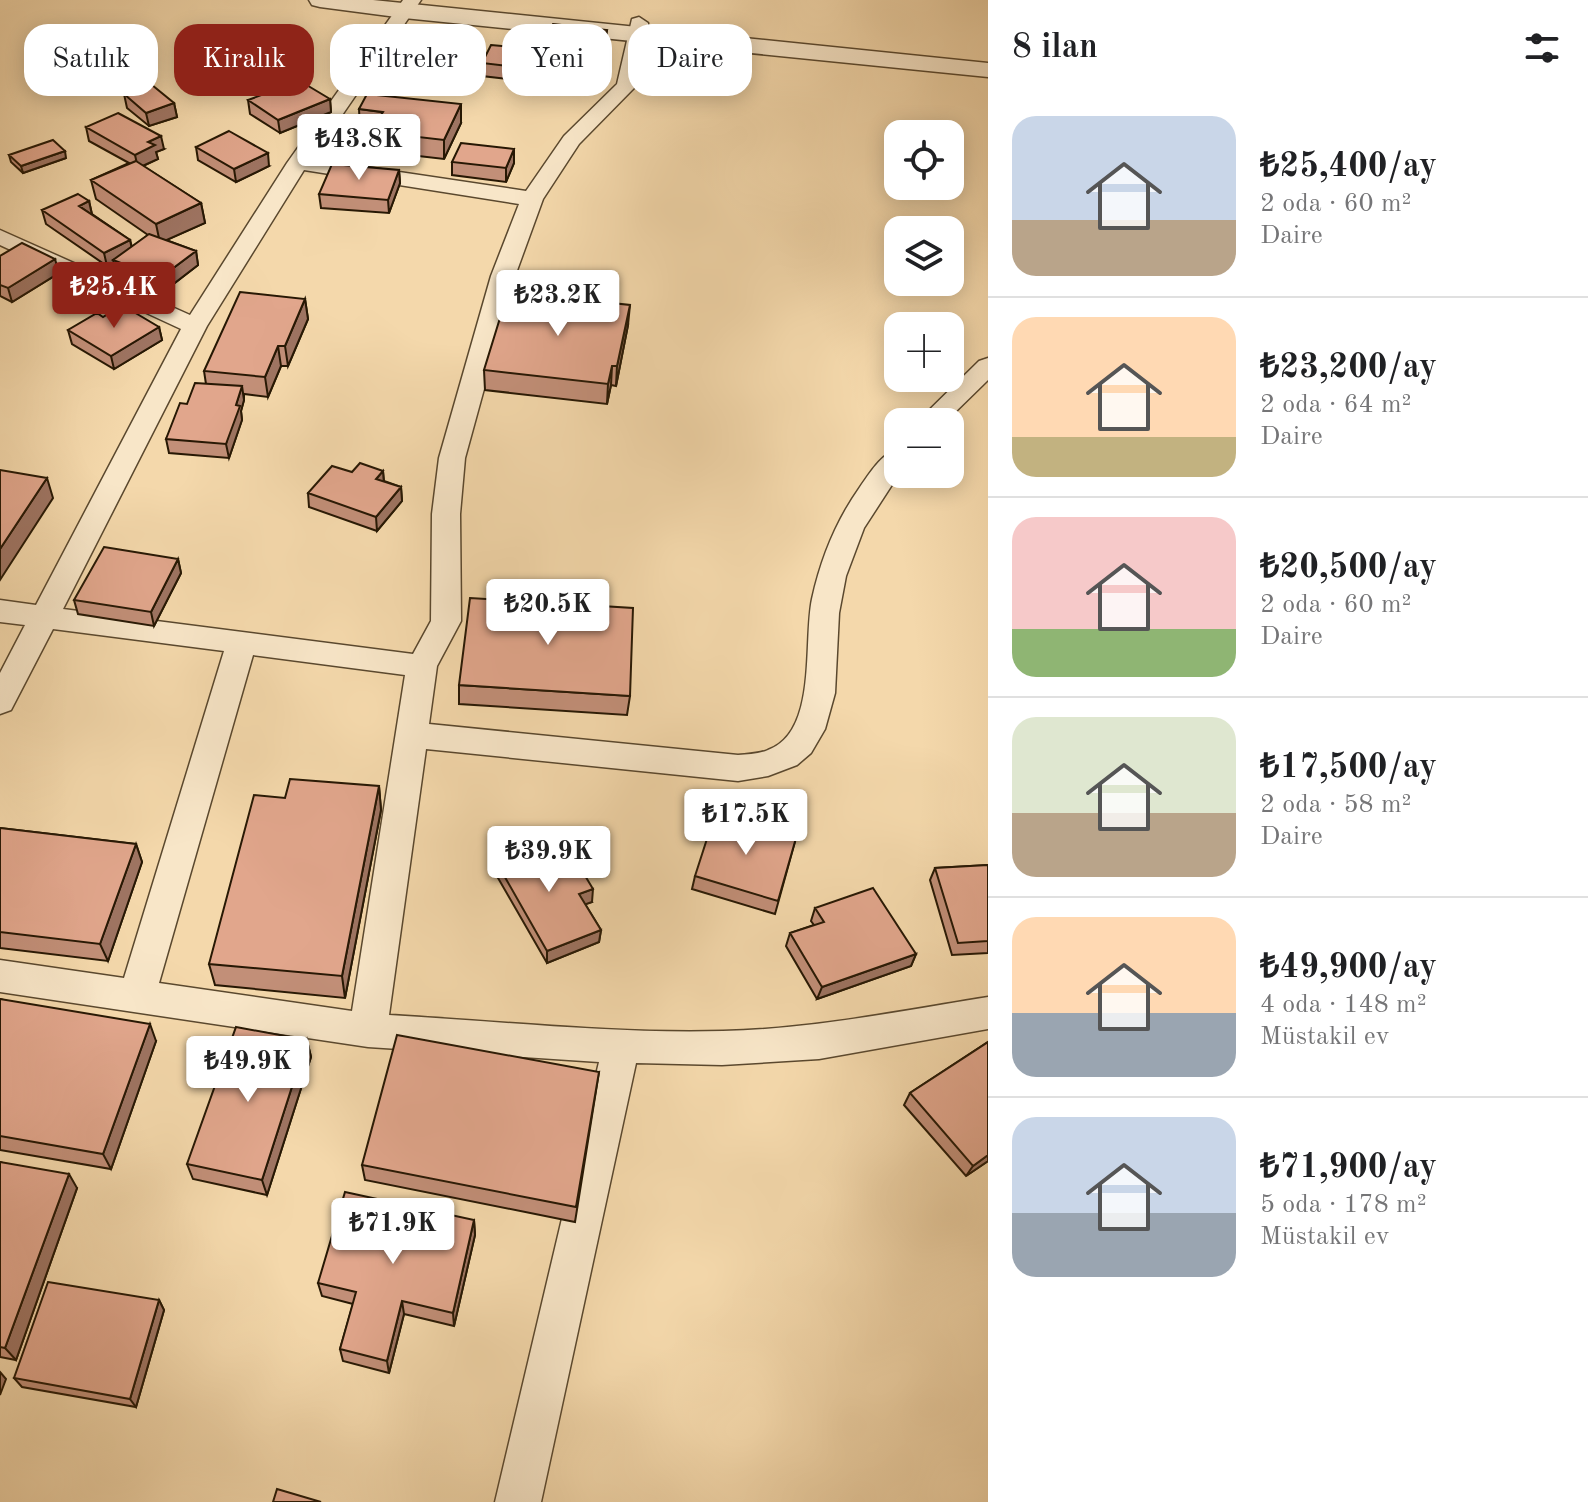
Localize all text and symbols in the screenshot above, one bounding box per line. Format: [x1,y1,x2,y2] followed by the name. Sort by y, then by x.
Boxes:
[24,24,158,96] chip: Satılık
[174,24,314,96] chip: Kiralık
[330,24,486,96] chip: Filtreler
[502,24,612,96] chip: Yeni
[628,24,752,96] chip: Daire
[1520,26,1564,70] icon: filters
[1012,31,1098,65] text: 8 ilan
[294,114,424,182] pin: ₺43.8K
[884,120,964,488] map controls
[884,120,964,200] button: locate
[315,127,403,153] text: ₺43.8K
[1076,148,1172,244] icon: home
[1260,150,1437,184] text: ₺25,400/ay
[1260,191,1411,217] text: 2 oda · 60 m²
[884,216,964,296] button: layers
[1260,223,1323,249] text: Daire
[49,262,179,330] pin: ₺25.4K
[493,270,623,338] pin: ₺23.2K
[70,275,158,301] text: ₺25.4K
[514,283,602,309] text: ₺23.2K
[884,312,964,392] button: +
[1076,349,1172,445] icon: home
[1260,351,1437,385] text: ₺23,200/ay
[1260,392,1411,418] text: 2 oda · 64 m²
[884,408,964,488] button: −
[1260,424,1323,450] text: Daire
[1076,549,1172,645] icon: home
[1260,551,1437,585] text: ₺20,500/ay
[483,579,613,647] pin: ₺20.5K
[504,592,592,618] text: ₺20.5K
[1260,592,1411,618] text: 2 oda · 60 m²
[1260,624,1323,650] text: Daire
[1076,749,1172,845] icon: home
[1260,751,1437,785] text: ₺17,500/ay
[681,789,811,857] pin: ₺17.5K
[1260,792,1411,818] text: 2 oda · 58 m²
[702,802,790,828] text: ₺17.5K
[1260,824,1323,850] text: Daire
[484,826,614,894] pin: ₺39.9K
[505,839,593,865] text: ₺39.9K
[1076,949,1172,1045] icon: home
[1260,951,1437,985] text: ₺49,900/ay
[1260,992,1427,1018] text: 4 oda · 148 m²
[1260,1024,1389,1050] text: Müstakil ev
[183,1036,313,1104] pin: ₺49.9K
[204,1049,292,1075] text: ₺49.9K
[1076,1149,1172,1245] icon: home
[1260,1151,1437,1185] text: ₺71,900/ay
[1260,1192,1427,1218] text: 5 oda · 178 m²
[328,1198,458,1266] pin: ₺71.9K
[349,1211,437,1237] text: ₺71.9K
[1260,1224,1389,1250] text: Müstakil ev

